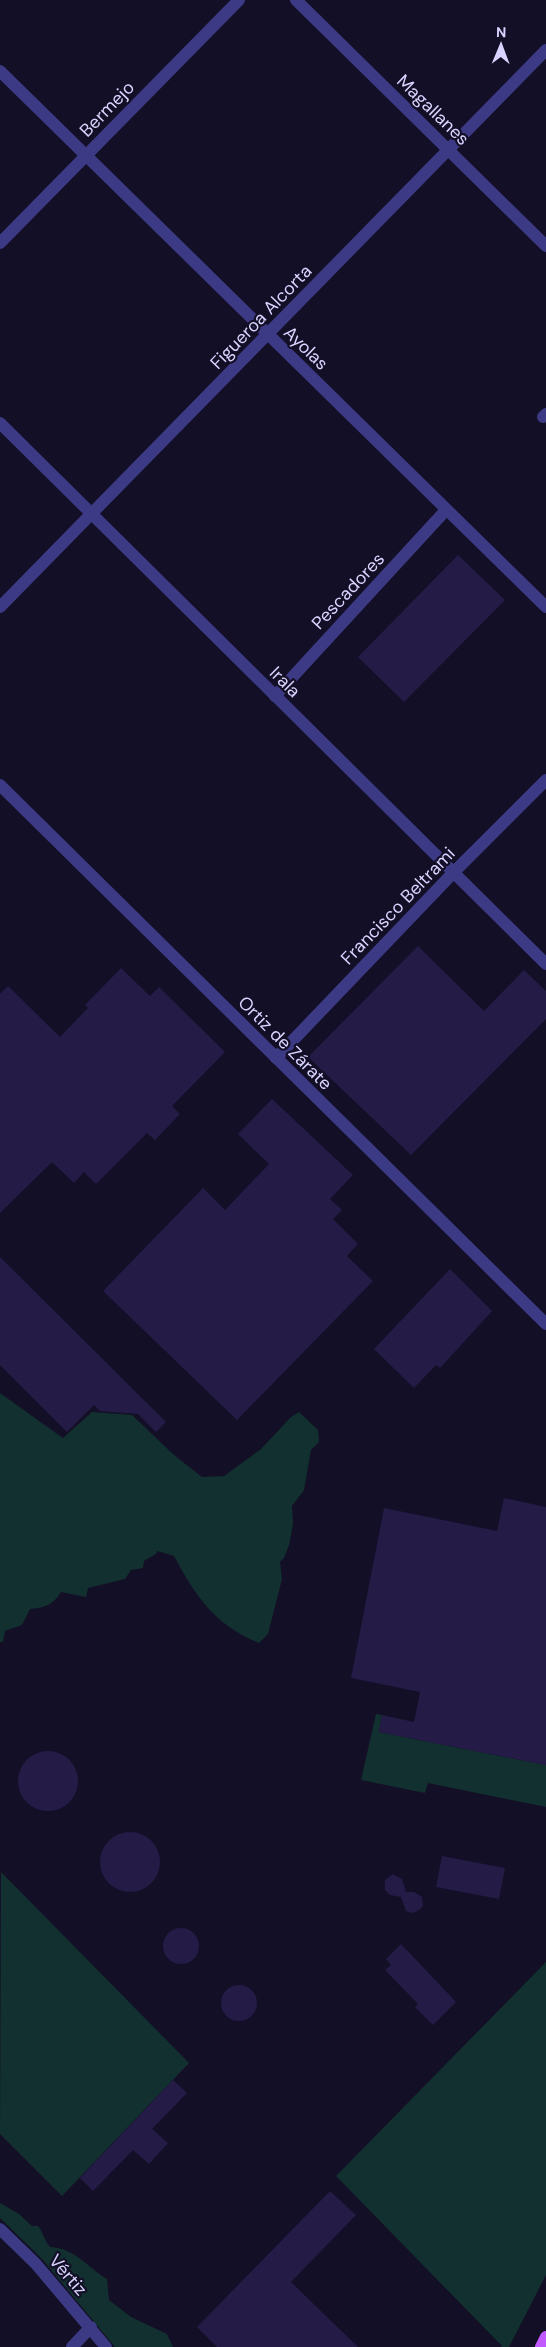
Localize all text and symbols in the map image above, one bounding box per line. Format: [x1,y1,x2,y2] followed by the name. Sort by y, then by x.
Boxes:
[476,20,526,70] north arrow
[496,23,506,41] text: N
[392,69,474,151] street label: Magallanes
[74,76,140,142] street label: Bermejo
[205,260,317,374] street label: Figueroa Alcorta
[278,321,334,375] street label: Ayolas
[306,547,390,635] street label: Pescadores
[264,661,306,703] street label: Irala
[336,842,460,970] street label: Francisco Beltrami
[233,991,337,1095] street label: Ortiz de Zárate
[43,2249,93,2301] street label: Vértiz

